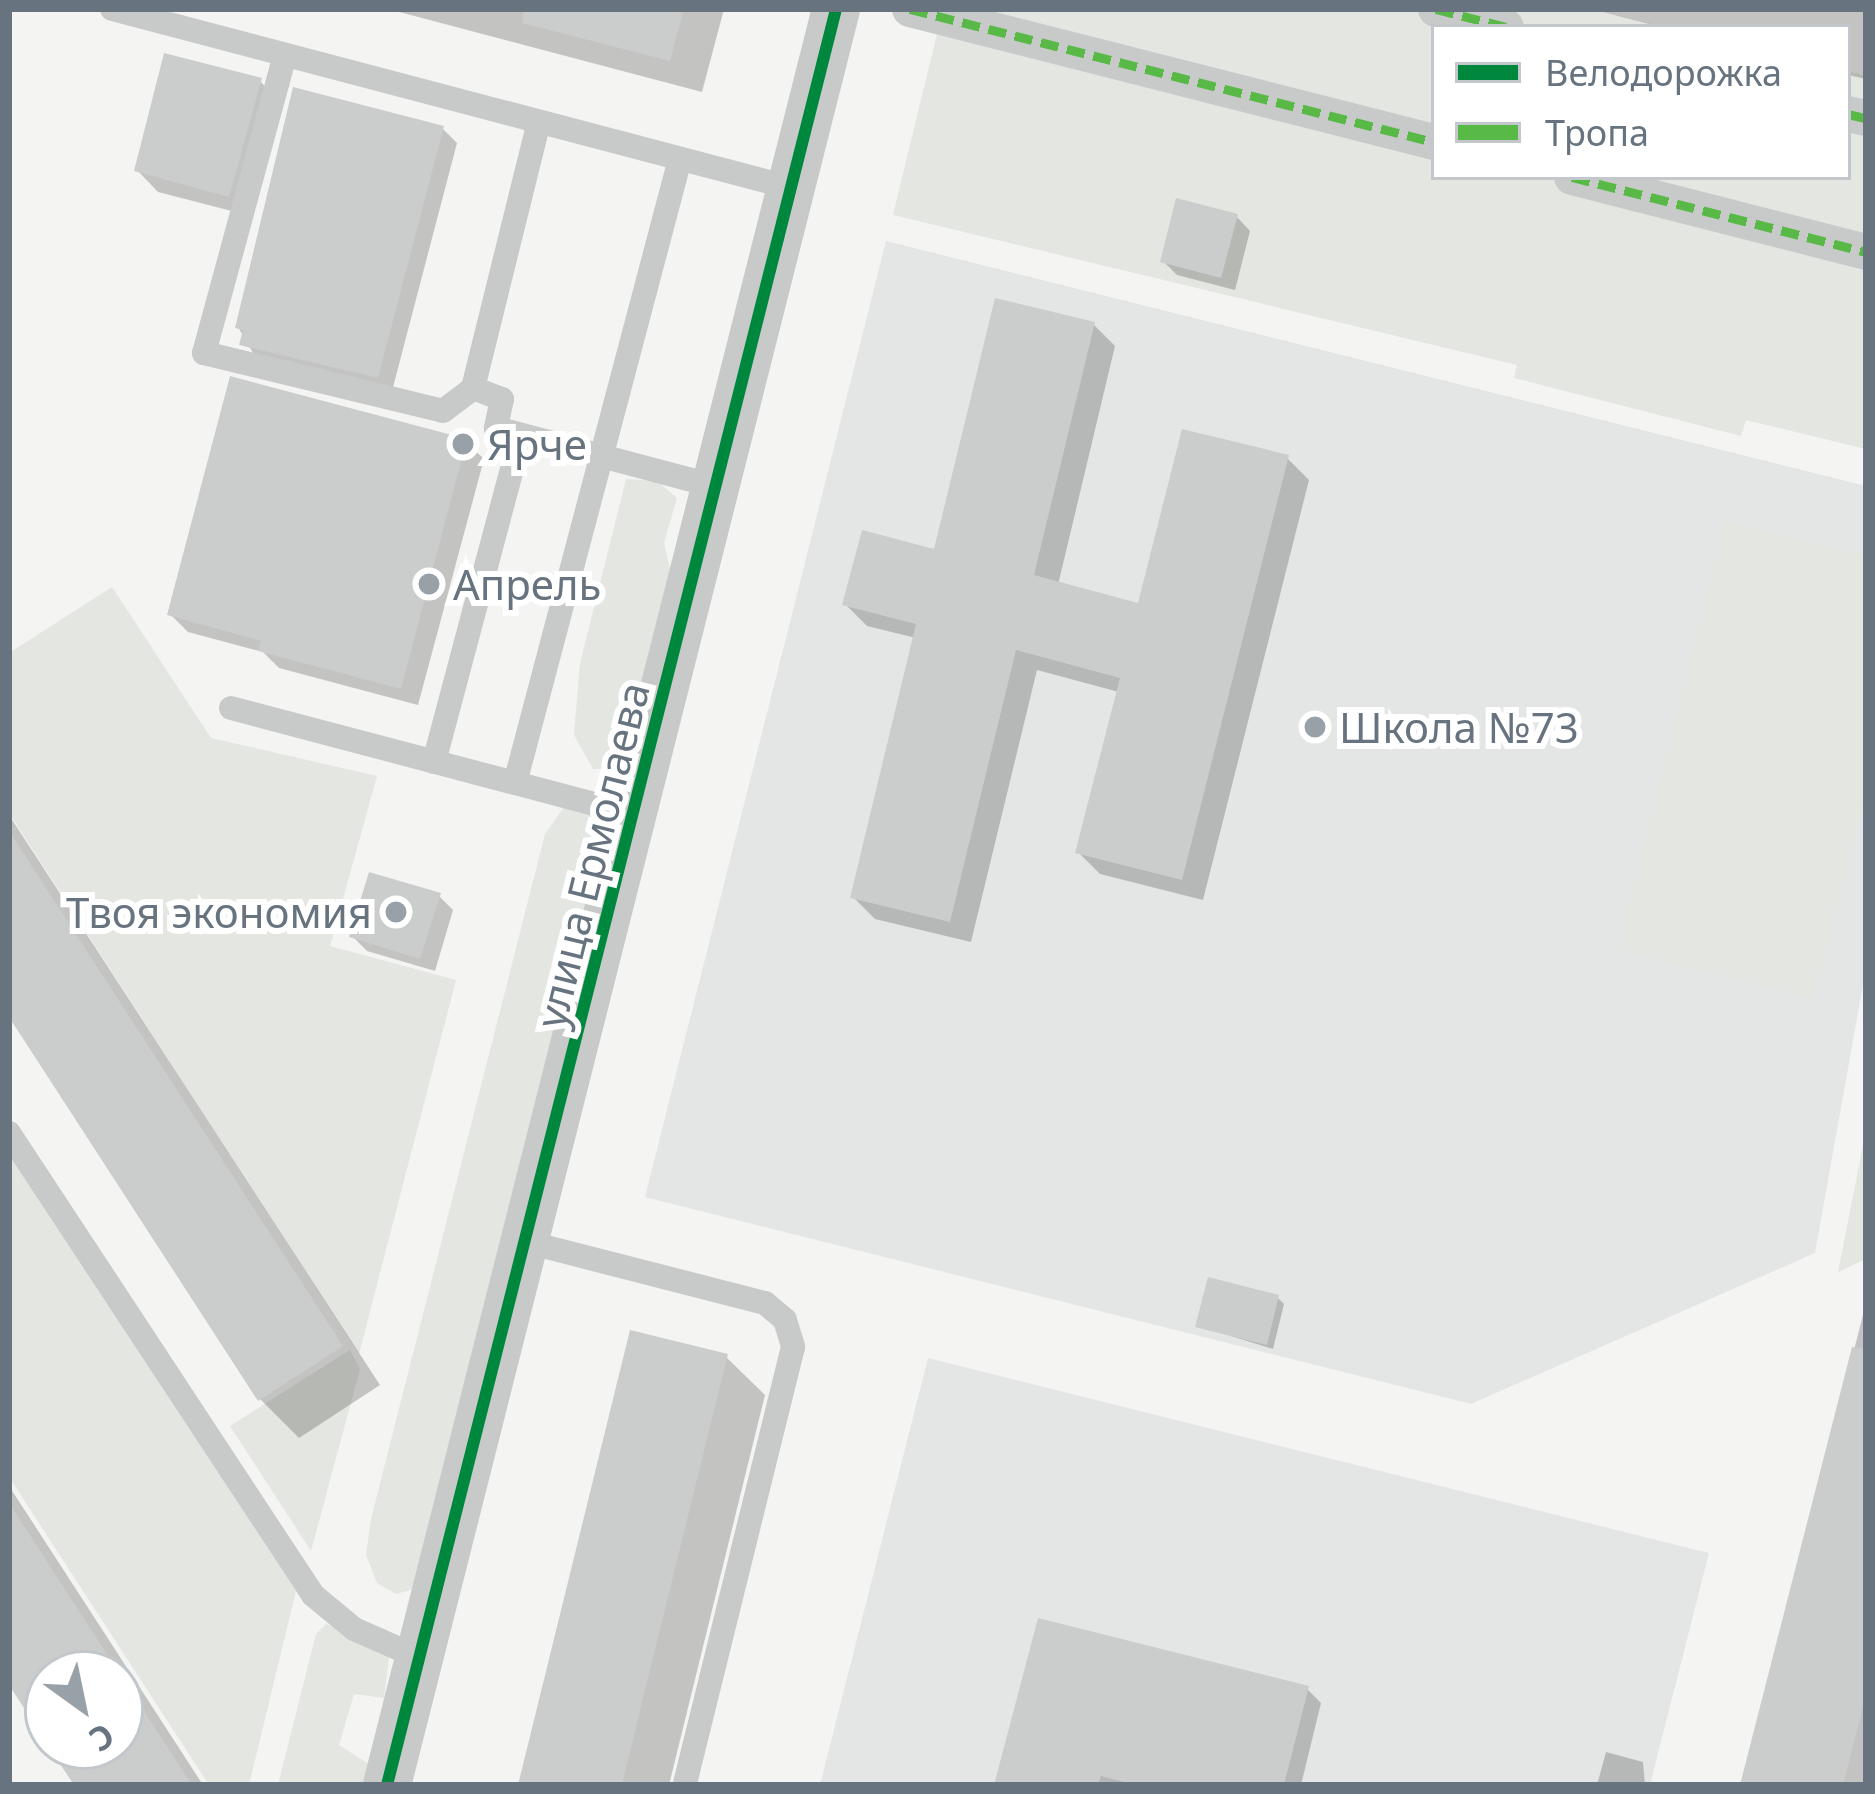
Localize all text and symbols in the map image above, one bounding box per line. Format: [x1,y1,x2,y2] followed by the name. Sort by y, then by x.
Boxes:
[1431,24,1851,180] legend
[1545,48,1782,97] text: Велодорожка
[1545,108,1649,157] text: Тропа
[487,419,587,469] place label: Ярче
[450,431,476,457] marker: Ярче
[453,559,601,609] place label: Апрель
[416,571,442,597] marker: Апрель
[525,677,659,1033] street label: улица Ермолаева
[1339,702,1579,752] place label: Школа №73
[1302,714,1328,740] marker: Школа №73
[66,887,372,937] place label: Твоя экономия
[383,899,409,925] marker: Твоя экономия
[24,1650,144,1770] north arrow
[81,1713,123,1763] text: С

